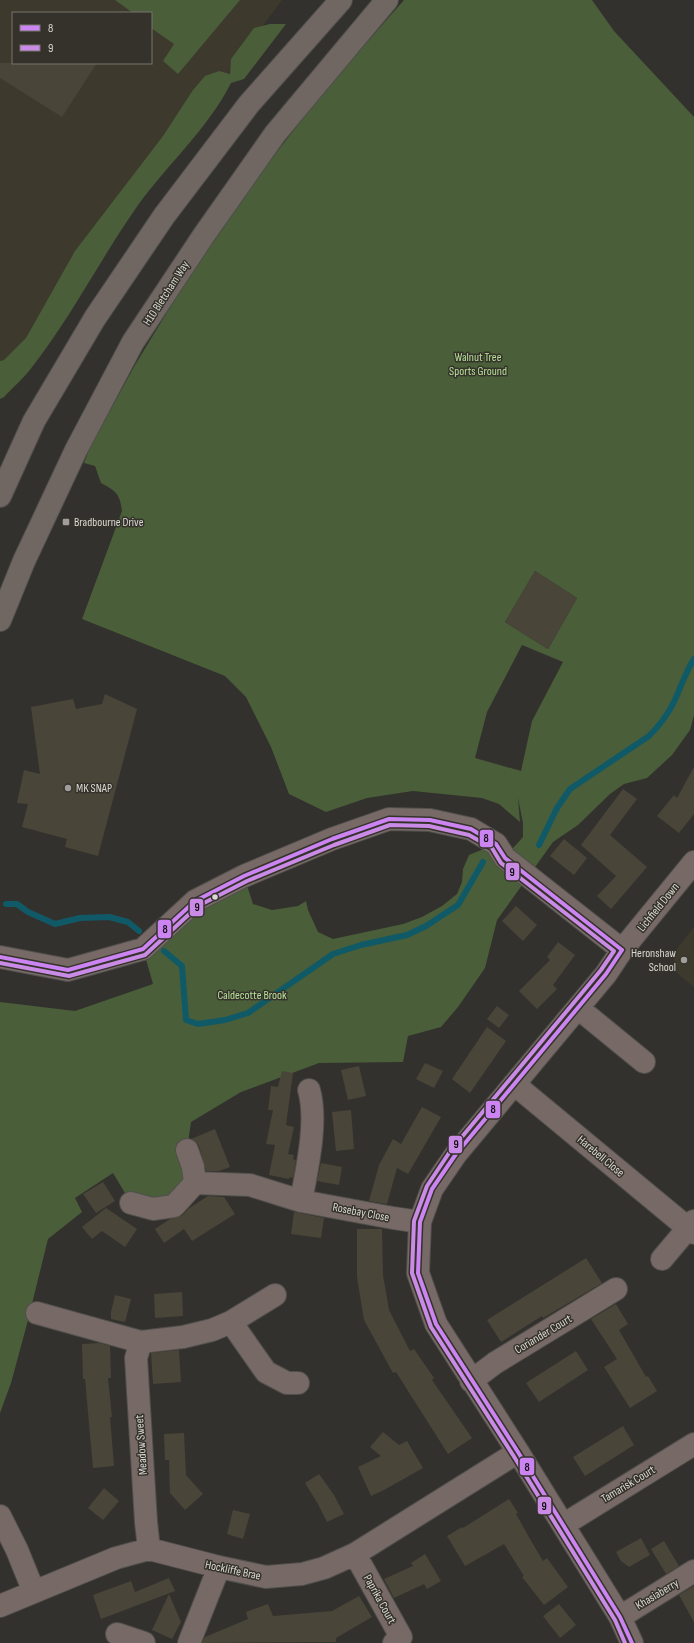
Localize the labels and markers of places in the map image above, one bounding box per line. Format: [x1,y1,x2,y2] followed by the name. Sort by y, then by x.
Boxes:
[74,515,144,530] place label: Bradbourne Drive
[61,517,71,527] marker: Bradbourne Drive
[76,781,112,796] place label: MK SNAP
[63,783,73,793] marker: MK SNAP
[210,892,220,902] unlabelled marker
[631,946,676,975] place label: Heronshaw School
[679,955,689,965] marker: Heronshaw School

